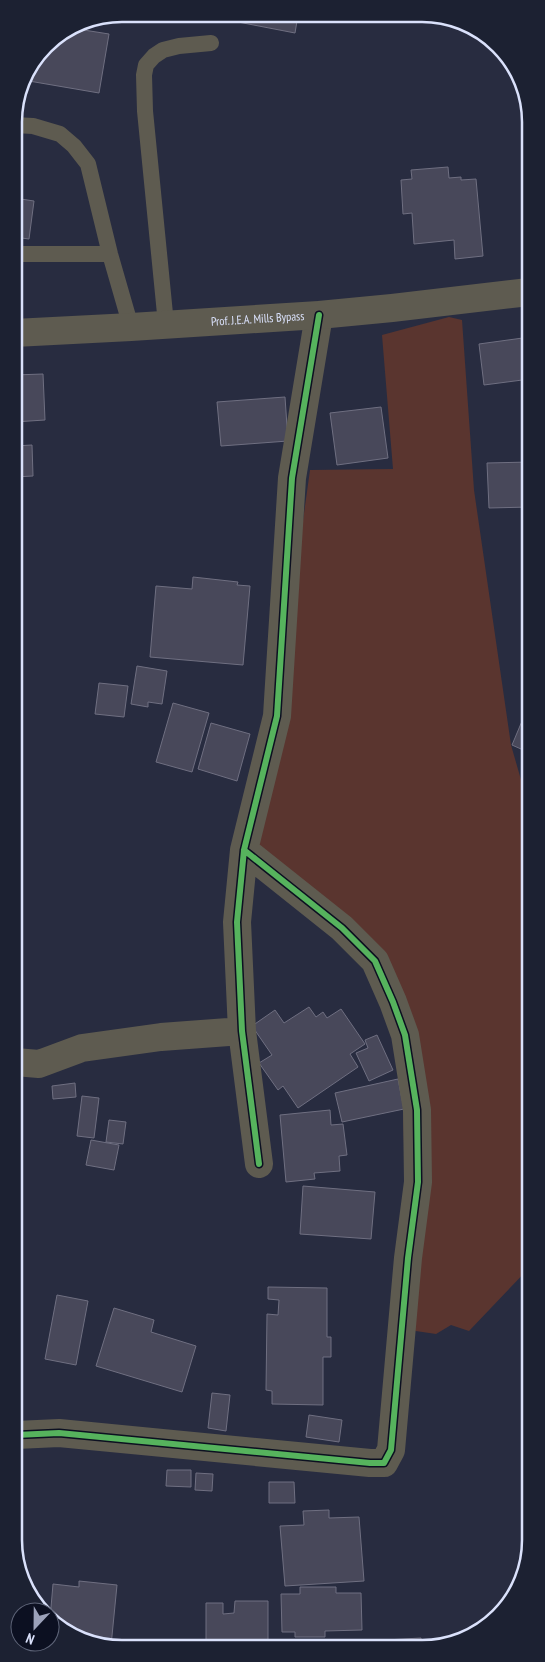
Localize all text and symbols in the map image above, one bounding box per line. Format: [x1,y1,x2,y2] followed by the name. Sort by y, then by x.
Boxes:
[210,308,305,329] street label: Prof. J.E.A. Mills Bypass
[10,1602,60,1652] north arrow
[23,1629,37,1649] text: N

